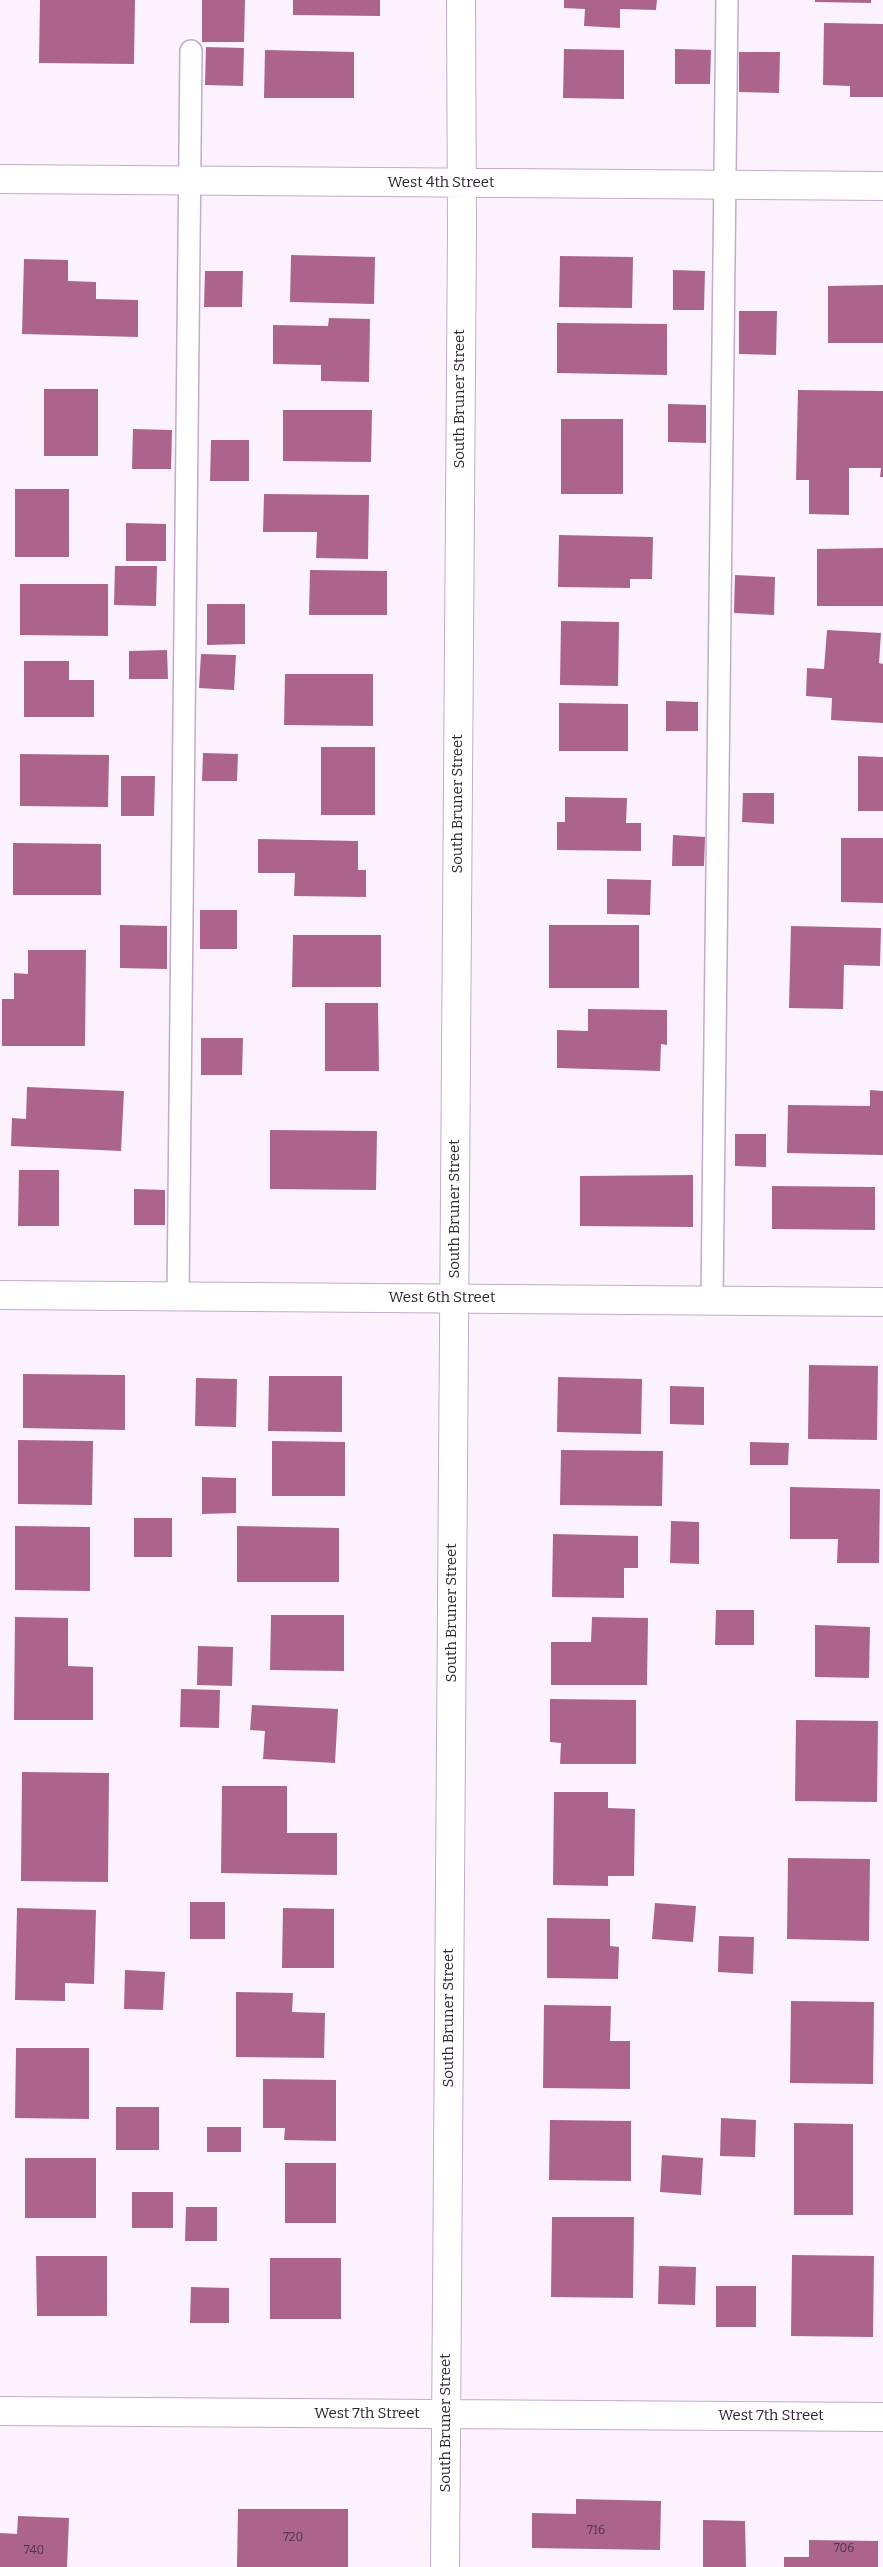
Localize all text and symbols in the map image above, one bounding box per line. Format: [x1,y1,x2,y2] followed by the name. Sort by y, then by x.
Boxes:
[388,174,494,192] street label: West 4th Street
[451,329,469,469] street label: South Bruner Street
[449,734,467,874] street label: South Bruner Street
[446,1139,464,1279] street label: South Bruner Street
[389,1289,495,1307] street label: West 6th Street
[443,1543,461,1683] street label: South Bruner Street
[440,1948,458,2088] street label: South Bruner Street
[437,2353,455,2493] street label: South Bruner Street
[314,2405,420,2423] street label: West 7th Street
[718,2407,824,2425] street label: West 7th Street
[587,2524,605,2538] house number: 716
[283,2531,303,2545] house number: 720
[834,2542,854,2556] house number: 706
[24,2544,44,2558] house number: 740

